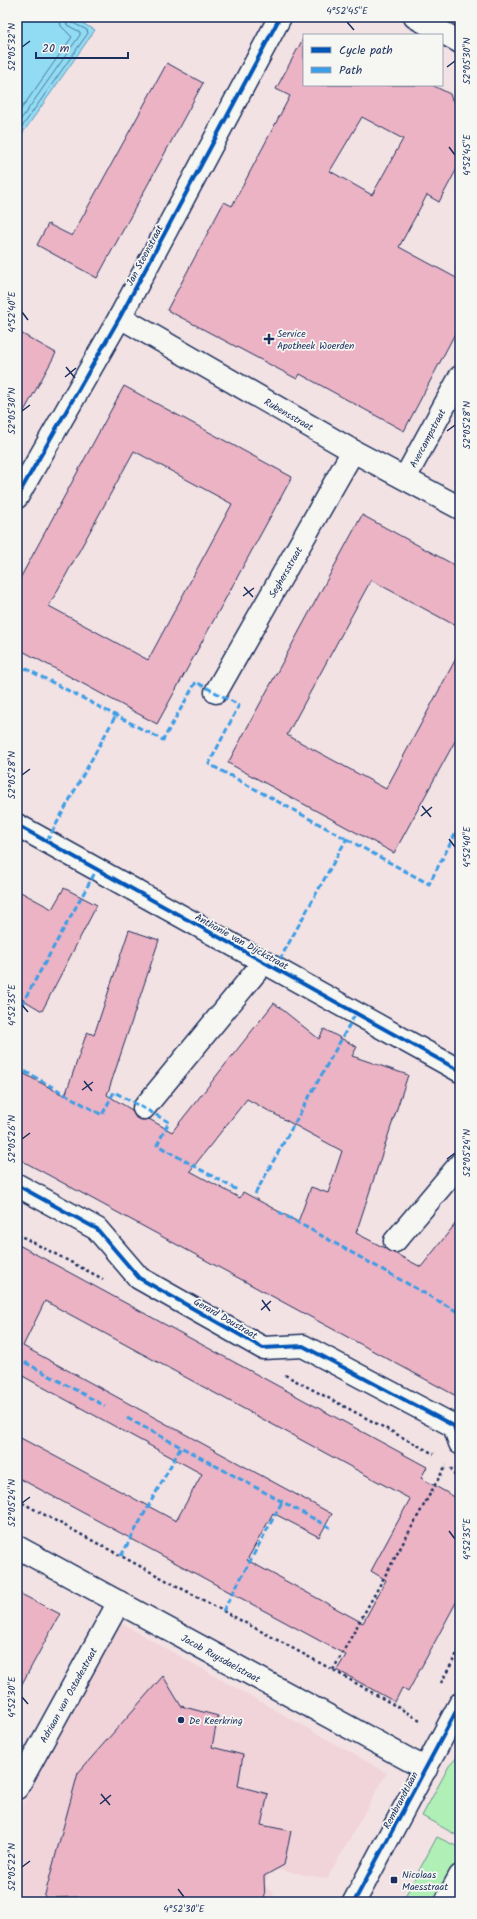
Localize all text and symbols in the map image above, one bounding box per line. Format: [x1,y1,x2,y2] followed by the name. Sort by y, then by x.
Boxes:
[326,3,369,19] text: 4°52'45"E
[4,23,20,71] text: 52°05'32"N
[36,34,128,60] scale bar
[303,34,443,86] legend
[459,37,475,85] text: 52°05'30"N
[42,39,70,58] text: 20 m
[339,41,393,60] text: Cycle path
[339,61,362,80] text: Path
[459,133,475,176] text: 4°52'45"E
[122,222,168,289] street label: Jan Steenstraat
[4,290,20,333] text: 4°52'40"E
[277,326,354,354] place label: Service Apotheek Woerden
[264,334,274,344] marker: Service Apotheek Woerden
[4,387,20,435] text: 52°05'30"N
[261,394,316,436] street label: Rubensstraat
[459,401,475,449] text: 52°05'28"N
[406,406,450,471] street label: Avercampstraat
[265,544,307,601] street label: Seghersstraat
[4,751,20,799] text: 52°05'28"N
[459,825,475,868] text: 4°52'40"E
[192,909,291,974] street label: Anthonie van Dijckstraat
[4,983,20,1026] text: 4°52'35"E
[4,1115,20,1163] text: 52°05'26"N
[459,1129,475,1177] text: 52°05'24"N
[191,1294,261,1344] street label: Gerard Doustraat
[4,1479,20,1527] text: 52°05'24"N
[459,1517,475,1560] text: 4°52'35"E
[178,1630,263,1687] street label: Jacob Ruysdaelstraat
[36,1645,102,1746] street label: Adriaan van Ostadestraat
[4,1675,20,1718] text: 4°52'30"E
[189,1713,243,1729] place label: De Keerkring
[176,1715,186,1725] marker: De Keerkring
[379,1769,423,1832] street label: Rembrandtlaan
[4,1843,20,1891] text: 52°05'22"N
[402,1867,448,1895] place label: Nicolaas Maesstraat
[389,1875,399,1885] marker: Nicolaas Maesstraat
[163,1901,206,1917] text: 4°52'30"E

